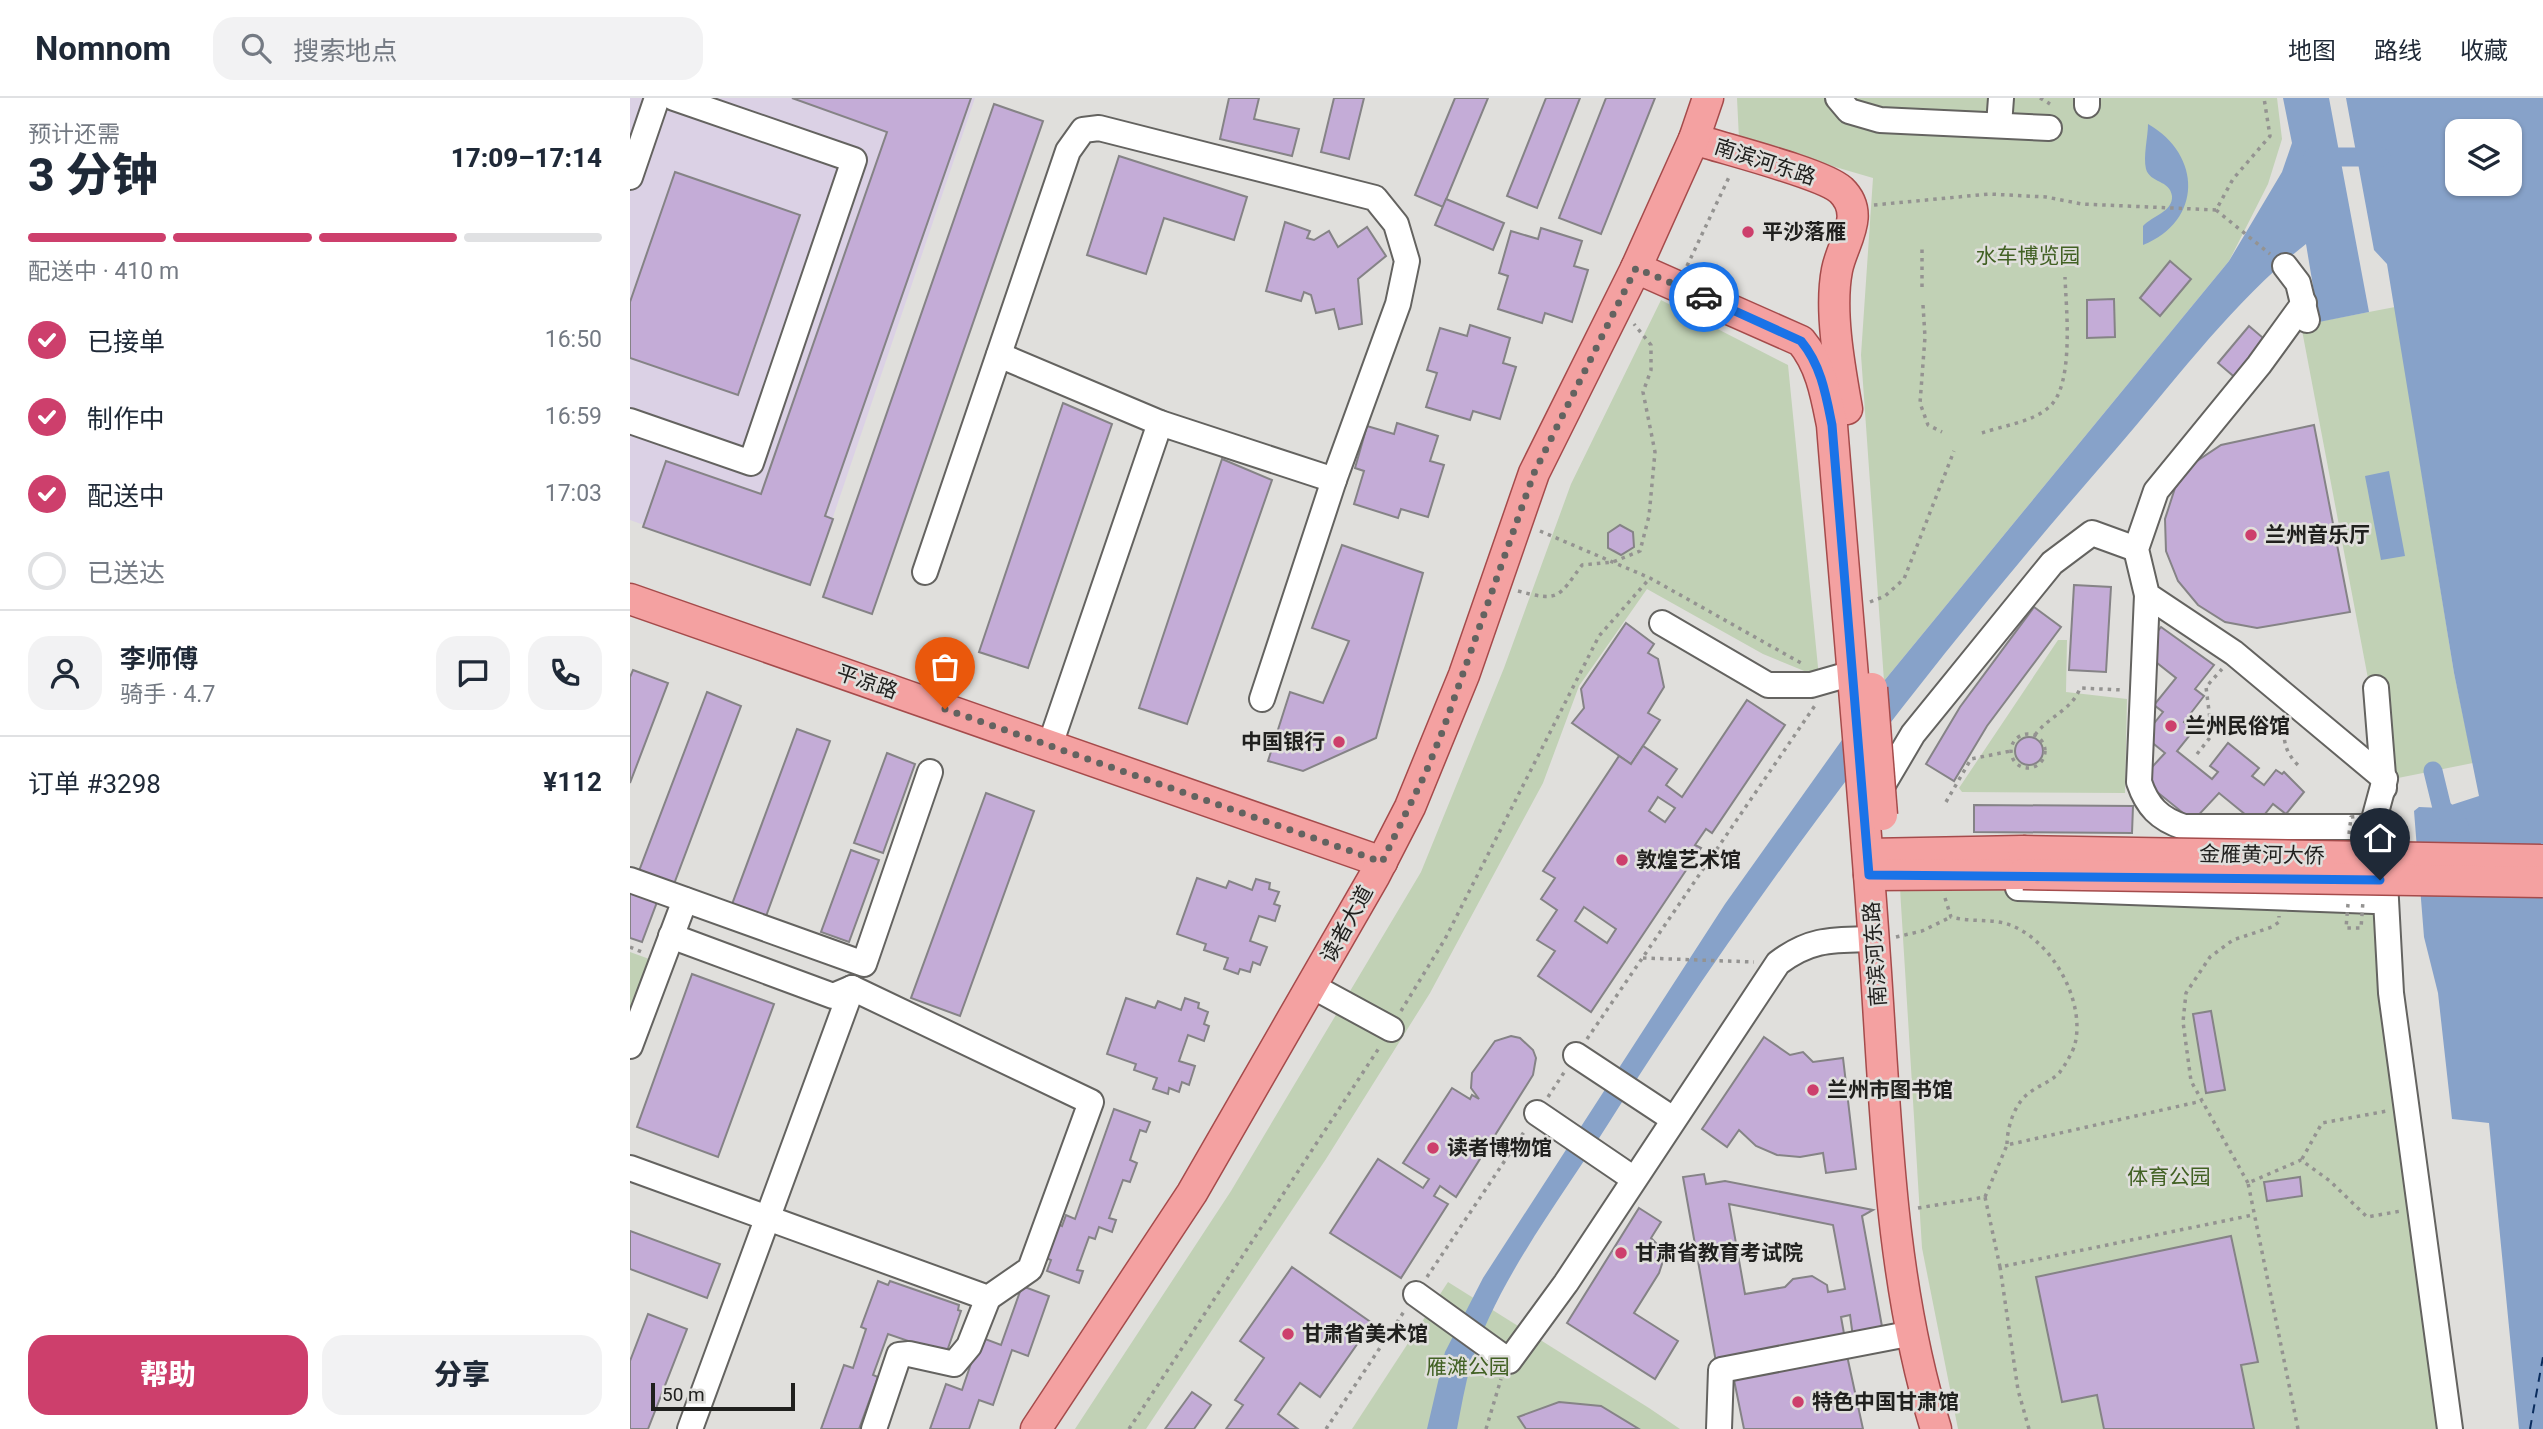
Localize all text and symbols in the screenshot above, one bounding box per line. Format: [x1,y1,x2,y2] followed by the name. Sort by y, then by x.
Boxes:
[213,17,703,80] search box
[35,29,171,68] text: Nomnom
[237,29,275,67] icon: search
[293,36,397,66] text: 搜索地点
[2288,37,2336,65] text: 地图
[2374,37,2422,65] text: 路线
[2460,37,2508,65] text: 收藏
[2445,119,2522,196] map controls
[2445,119,2522,196] button: layers
[28,121,120,148] text: 预计还需
[1711,134,1819,190] street label: 南滨河东路
[451,143,602,173] text: 17:09–17:14
[28,148,158,202] text: 3 分钟
[1762,220,1846,244] place label: 平沙落雁
[1740,224,1756,240] marker: 平沙落雁
[1976,244,2081,268] park label: 水车博览园
[28,258,179,285] text: 配送中 · 410 m
[1669,262,1739,332] courier
[1685,278,1723,316] icon: car
[28,321,66,359] icon: check
[545,326,602,353] text: 16:50
[87,327,165,357] text: 已接单
[28,398,66,436] icon: check
[545,403,602,430] text: 16:59
[87,404,165,434] text: 制作中
[28,475,66,513] icon: check
[545,480,602,507] text: 17:03
[87,481,165,511] text: 配送中
[2265,523,2370,547] place label: 兰州音乐厅
[2243,527,2259,543] marker: 兰州音乐厅
[87,558,165,588] text: 已送达
[28,636,102,710] button: person
[436,636,510,710] button: chat
[528,636,602,710] button: phone
[915,637,975,709] pin
[120,644,198,674] text: 李师傅
[926,648,964,686] icon: bag
[833,660,901,704] street label: 平凉路
[120,681,215,708] text: 骑手 · 4.7
[2185,714,2290,738] place label: 兰州民俗馆
[2163,718,2179,734] marker: 兰州民俗馆
[1241,730,1325,754] place label: 中国银行
[1331,734,1347,750] marker: 中国银行
[543,767,602,797] text: ¥112
[28,769,161,799] text: 订单 #3298
[2350,808,2410,880] pin
[2361,819,2399,857] icon: home
[2199,842,2325,868] street label: 金雁黄河大侨
[1636,848,1741,872] place label: 敦煌艺术馆
[1614,852,1630,868] marker: 敦煌艺术馆
[1316,881,1378,967] street label: 读者大道
[1859,901,1891,1007] street label: 南滨河东路
[1827,1078,1953,1102] place label: 兰州市图书馆
[1805,1082,1821,1098] marker: 兰州市图书馆
[1447,1136,1552,1160] place label: 读者博物馆
[1425,1140,1441,1156] marker: 读者博物馆
[2127,1165,2211,1189] park label: 体育公园
[1635,1241,1803,1265] place label: 甘肃省教育考试院
[1613,1245,1629,1261] marker: 甘肃省教育考试院
[1302,1322,1428,1346] place label: 甘肃省美术馆
[1280,1326,1296,1342] marker: 甘肃省美术馆
[28,1335,308,1415] button: 帮助
[322,1335,602,1415] button: 分享
[1426,1355,1510,1379] park label: 雁滩公园
[651,1380,794,1412] scale bar
[662,1383,705,1406] text: 50 m
[1812,1390,1959,1414] place label: 特色中国甘肃馆
[1790,1394,1806,1410] marker: 特色中国甘肃馆

